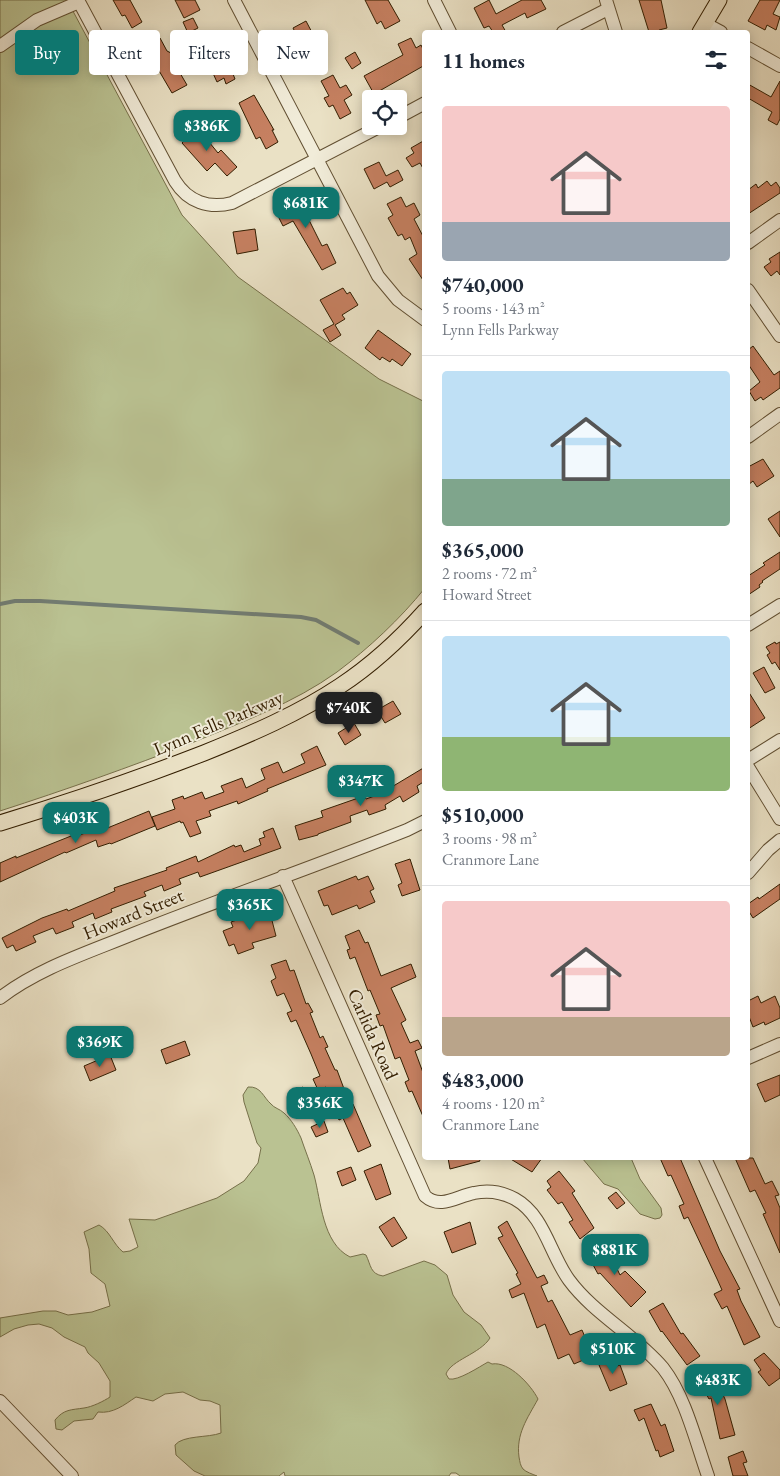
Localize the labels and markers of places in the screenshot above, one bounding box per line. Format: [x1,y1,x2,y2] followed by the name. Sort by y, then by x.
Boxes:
[172,110,242,152] pin: $386K
[271,186,341,229] pin: $681K
[314,692,384,734] pin: $740K
[326,764,396,807] pin: $347K
[41,802,111,844] pin: $403K
[215,888,285,931] pin: $365K
[65,1026,135,1068] pin: $369K
[285,1086,355,1129] pin: $356K
[580,1234,650,1276] pin: $881K
[578,1332,648,1375] pin: $510K
[683,1364,753,1406] pin: $483K

